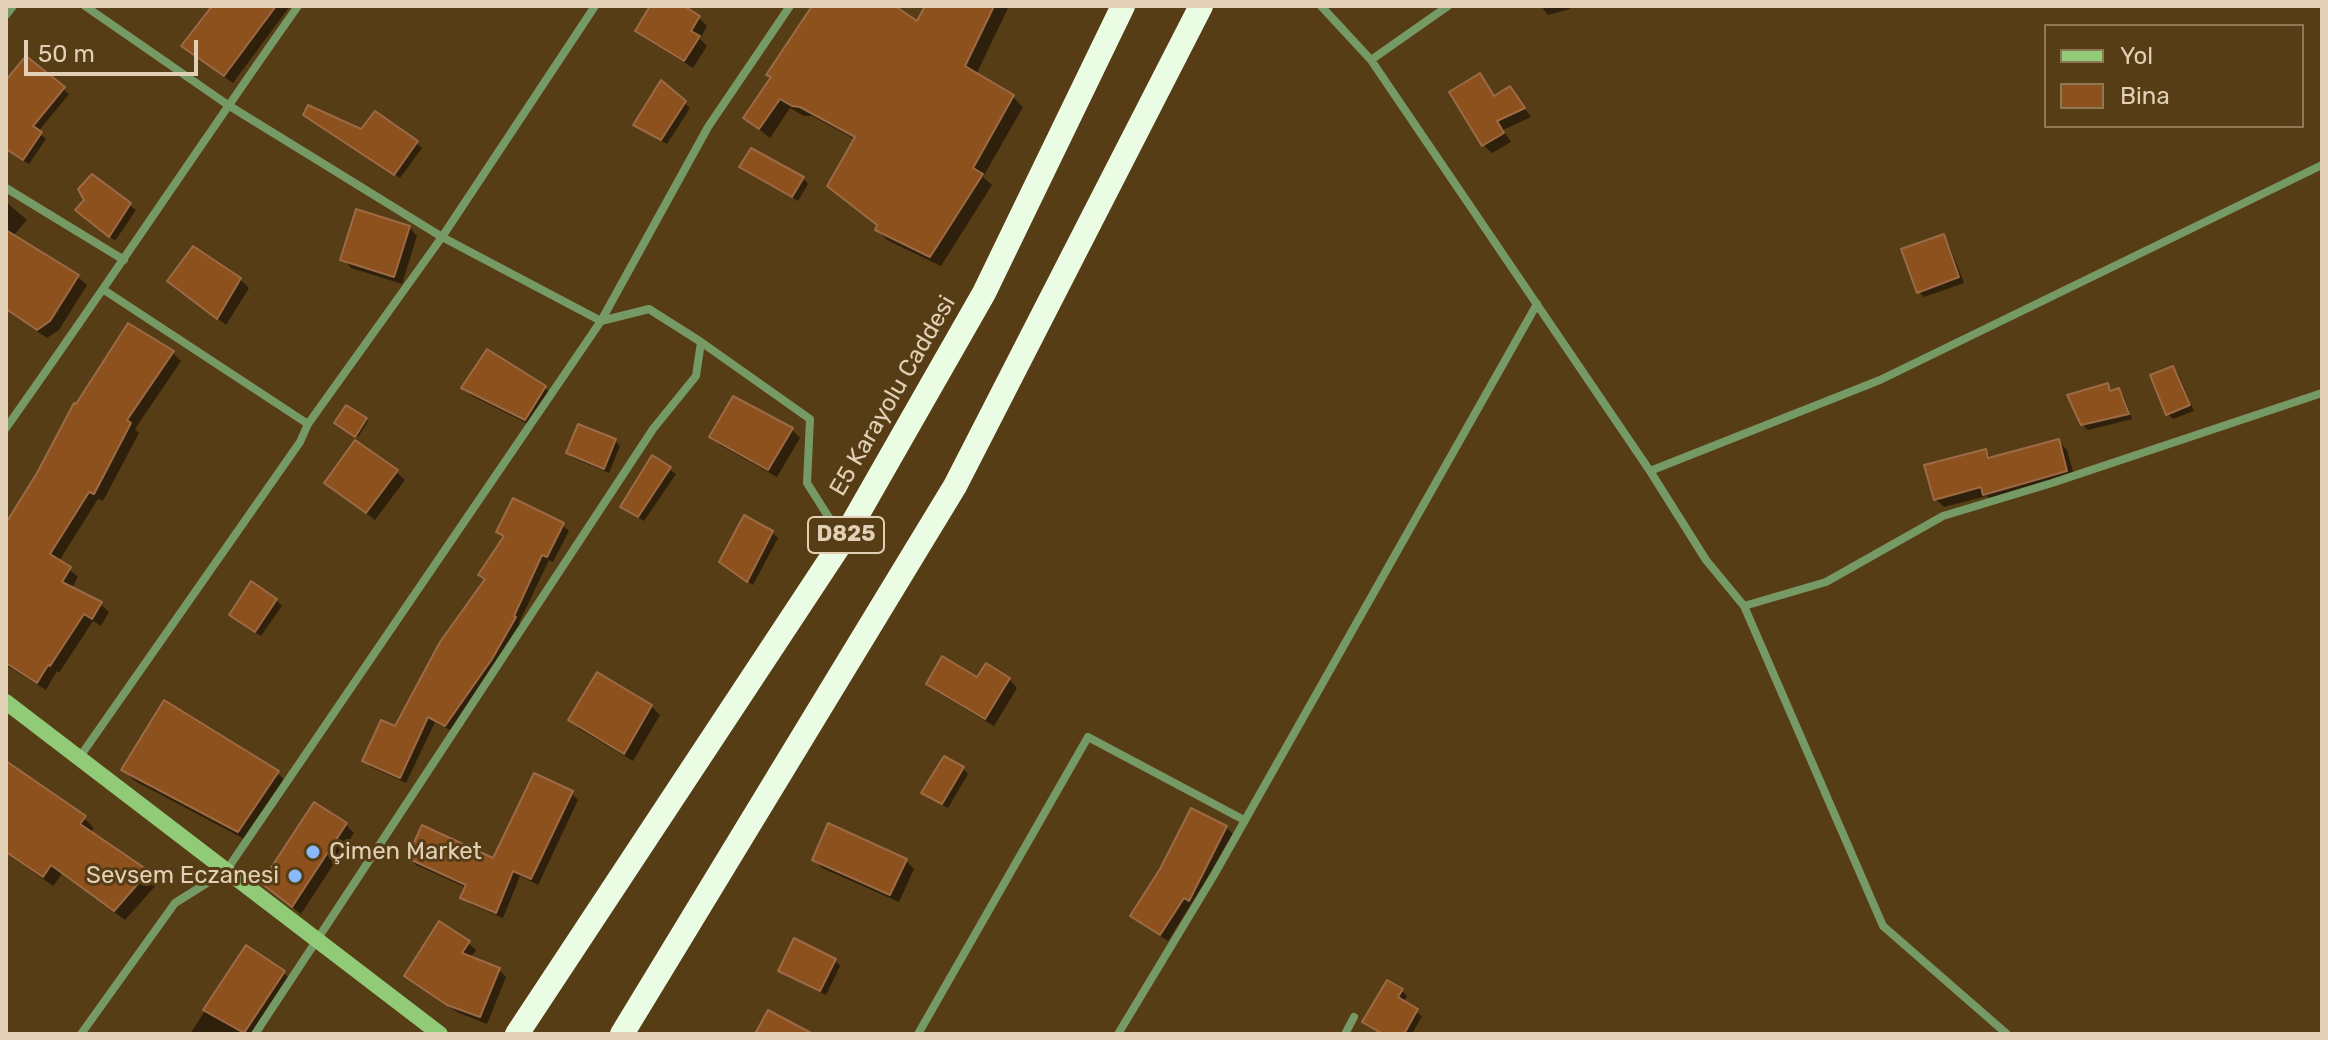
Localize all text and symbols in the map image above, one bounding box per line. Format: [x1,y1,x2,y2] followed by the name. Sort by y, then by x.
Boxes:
[28,24,202,74] scale bar
[2044,24,2304,128] legend
[38,40,95,68] text: 50 m
[2120,42,2153,70] text: Yol
[2120,82,2170,110] text: Bina
[824,291,962,501] street label: E5 Karayolu Caddesi
[808,517,884,553] road number: D825
[329,838,482,866] place label: Çimen Market
[304,843,322,861] marker: Çimen Market
[86,862,279,890] place label: Sevsem Eczanesi
[286,867,304,885] marker: Sevsem Eczanesi

